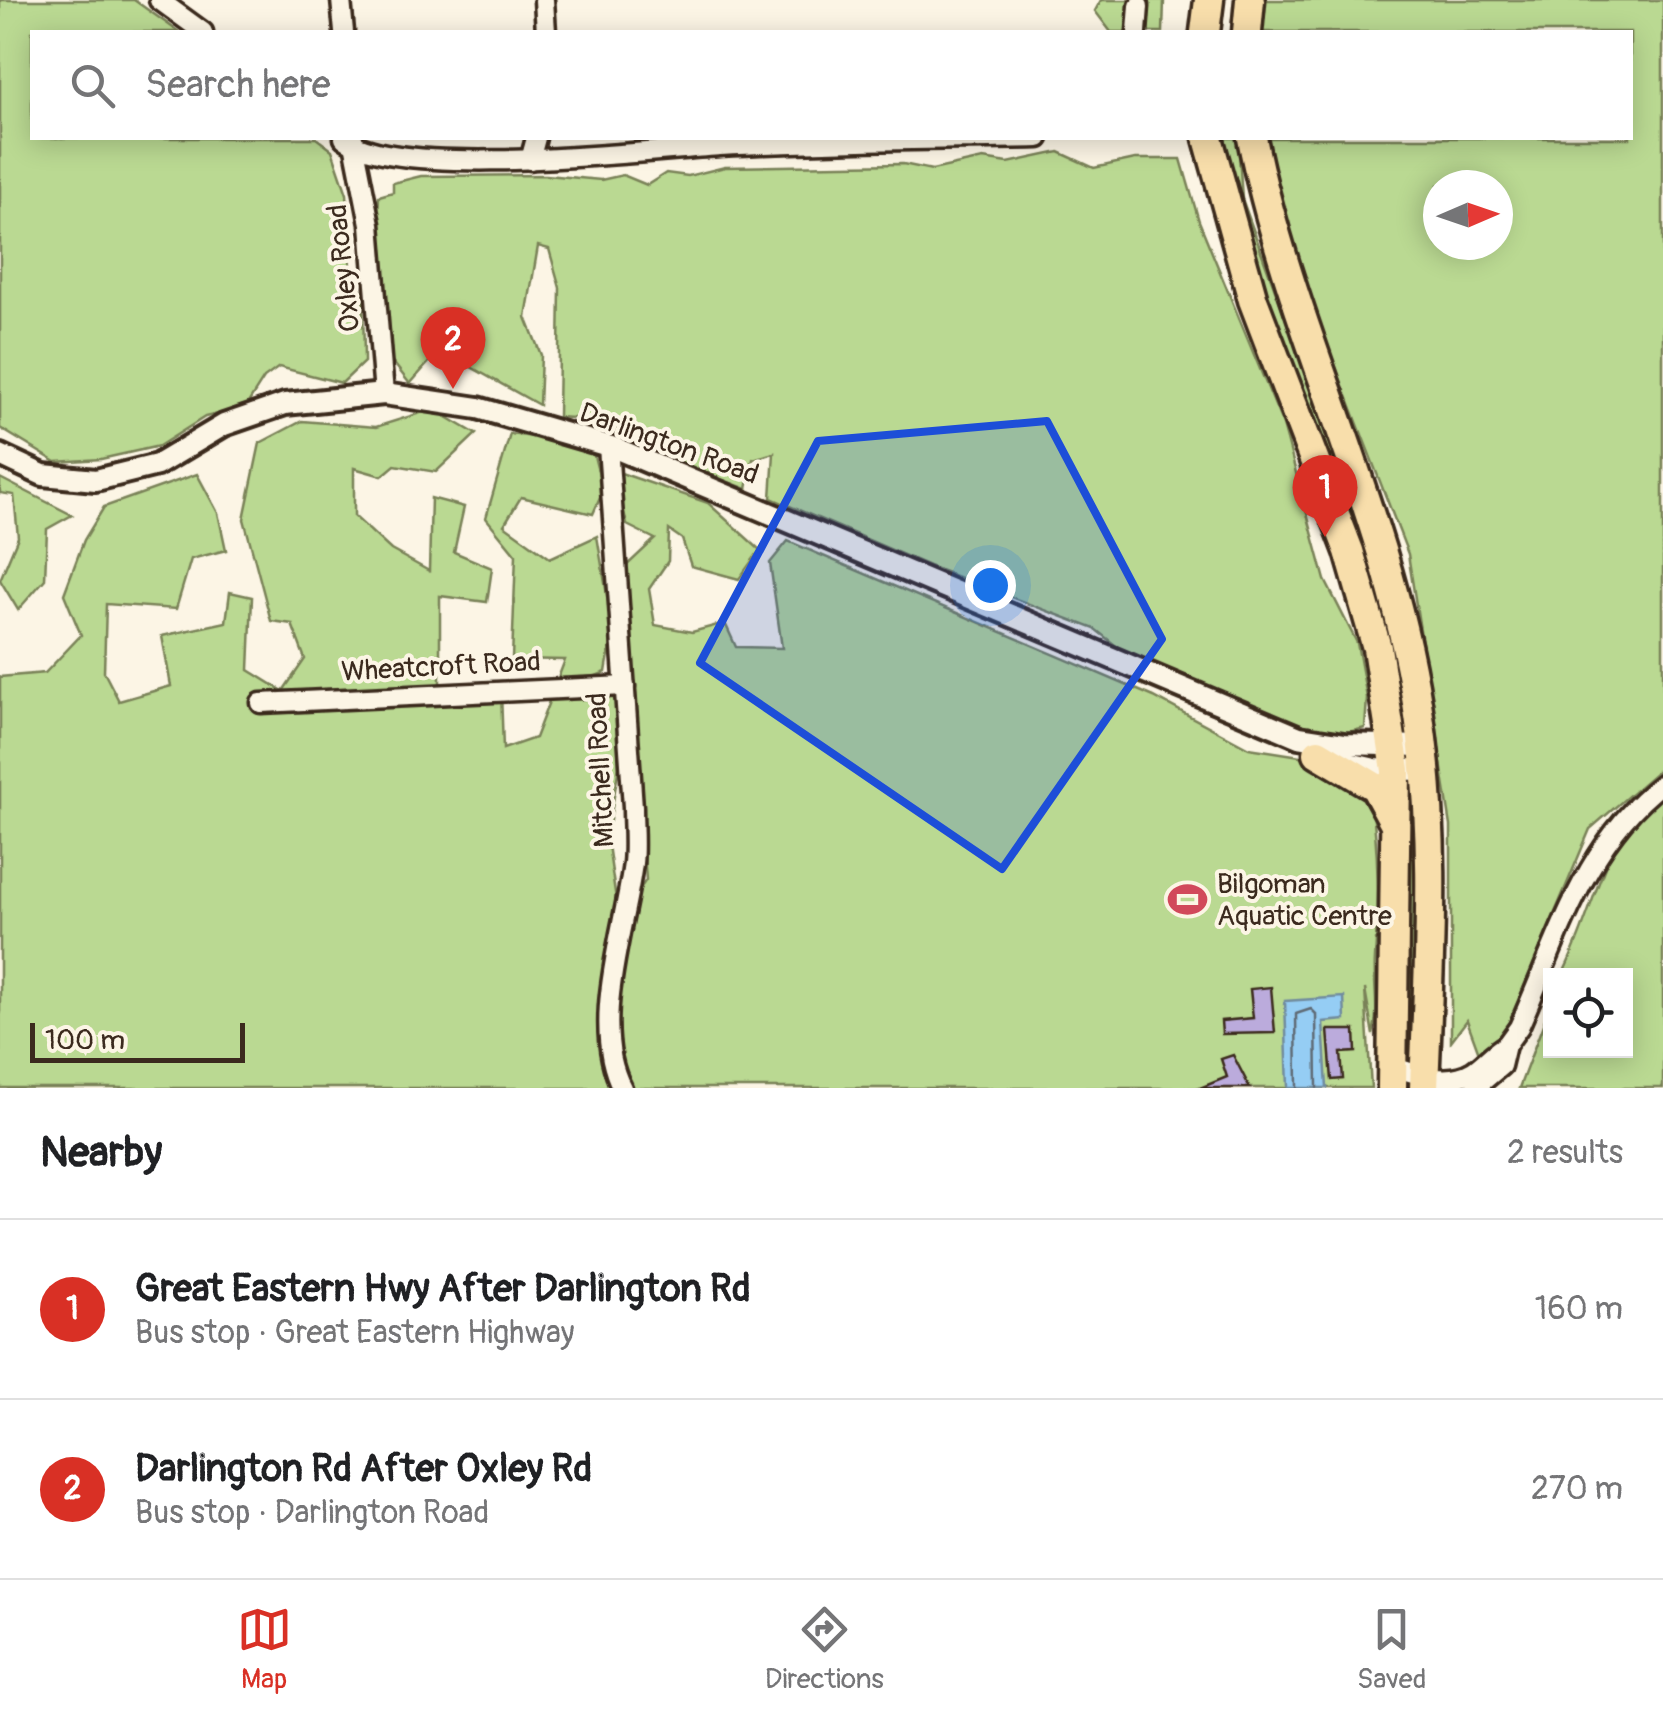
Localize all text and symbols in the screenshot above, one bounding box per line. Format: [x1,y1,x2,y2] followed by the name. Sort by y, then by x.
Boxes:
[30,30,1633,140] search box
[65,58,120,113] icon: search
[145,61,331,109] text: Search here
[1423,170,1513,260] north arrow
[320,202,368,334] street label: Oxley Road
[420,306,486,389] pin: 2
[575,395,763,493] street label: Darlington Road
[1292,454,1358,537] pin: 1
[965,560,1016,611] your location
[340,644,542,690] street label: Wheatcroft Road
[579,692,623,848] street label: Mitchell Road
[1217,867,1392,934] place label: Bilgoman Aquatic Centre
[1166,879,1208,921] sports icon: Bilgoman Aquatic Centre
[1543,968,1633,1058] map controls
[1543,968,1633,1058] button: locate
[30,1018,245,1062] scale bar
[45,1023,125,1058] text: 100 m
[40,1127,162,1179] text: Nearby
[1507,1133,1623,1173] text: 2 results
[135,1265,751,1313] text: Great Eastern Hwy After Darlington Rd
[66,1289,79,1329] text: 1
[1535,1289,1623,1329] text: 160 m
[135,1313,575,1353] text: Bus stop · Great Eastern Highway
[135,1445,592,1493] text: Darlington Rd After Oxley Rd
[64,1469,81,1509] text: 2
[1531,1469,1623,1509] text: 270 m
[135,1493,489,1533] text: Bus stop · Darlington Road
[237,1602,292,1697] tab: Map
[765,1602,884,1697] tab: Directions
[1357,1602,1426,1697] tab: Saved

